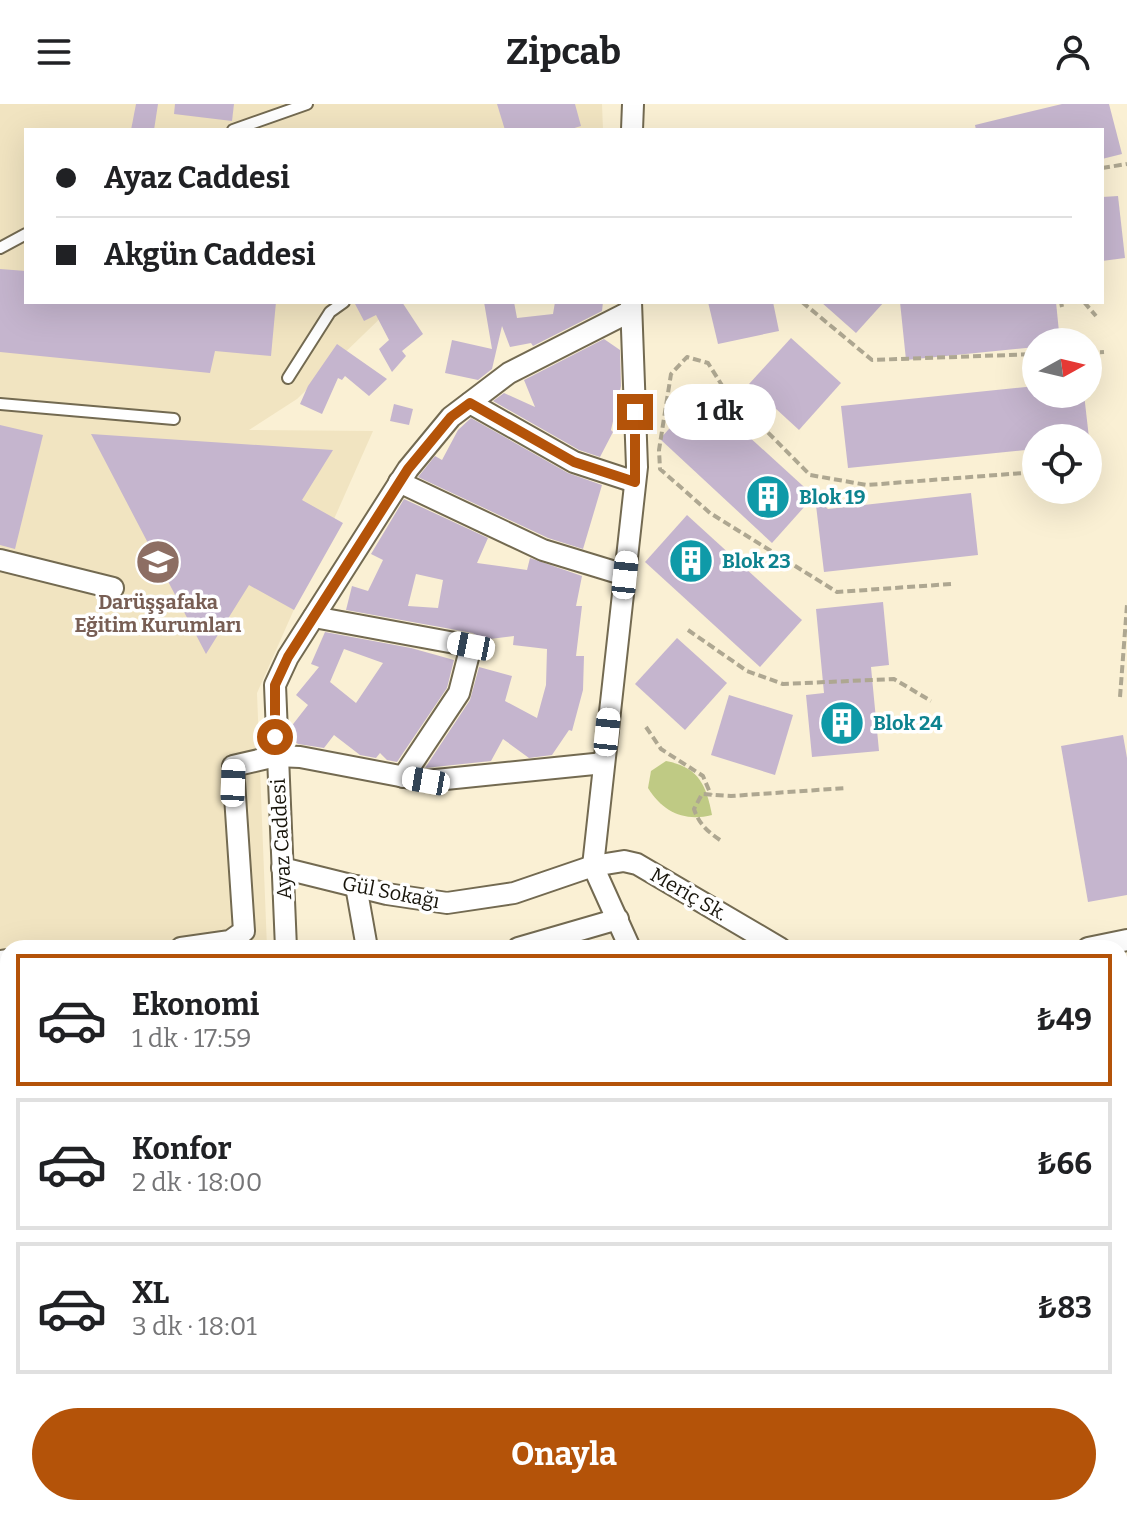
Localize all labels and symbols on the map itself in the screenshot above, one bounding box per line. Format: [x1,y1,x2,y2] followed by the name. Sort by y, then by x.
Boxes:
[1022,328,1102,408] north arrow
[663,384,775,440] callout: 1 dk
[617,394,653,430] route end
[744,473,792,521] building icon: Blok 19
[799,485,866,509] place label: Blok 19
[667,537,715,585] building icon: Blok 23
[134,538,182,586] school or university icon: Darüşşafaka Eğitim Kurumları
[722,549,791,573] place label: Blok 23
[611,550,639,600] car
[75,590,242,637] place label: Darüşşafaka Eğitim Kurumları
[445,630,497,662] car
[818,699,866,747] building icon: Blok 24
[593,707,621,757] car
[873,711,942,735] place label: Blok 24
[257,719,293,755] route start
[220,759,246,807] car
[400,765,452,797] car
[266,778,296,900] street label: Ayaz Caddesi
[646,862,732,926] street label: Meriç Sk.
[340,871,442,913] street label: Gül Sokağı

